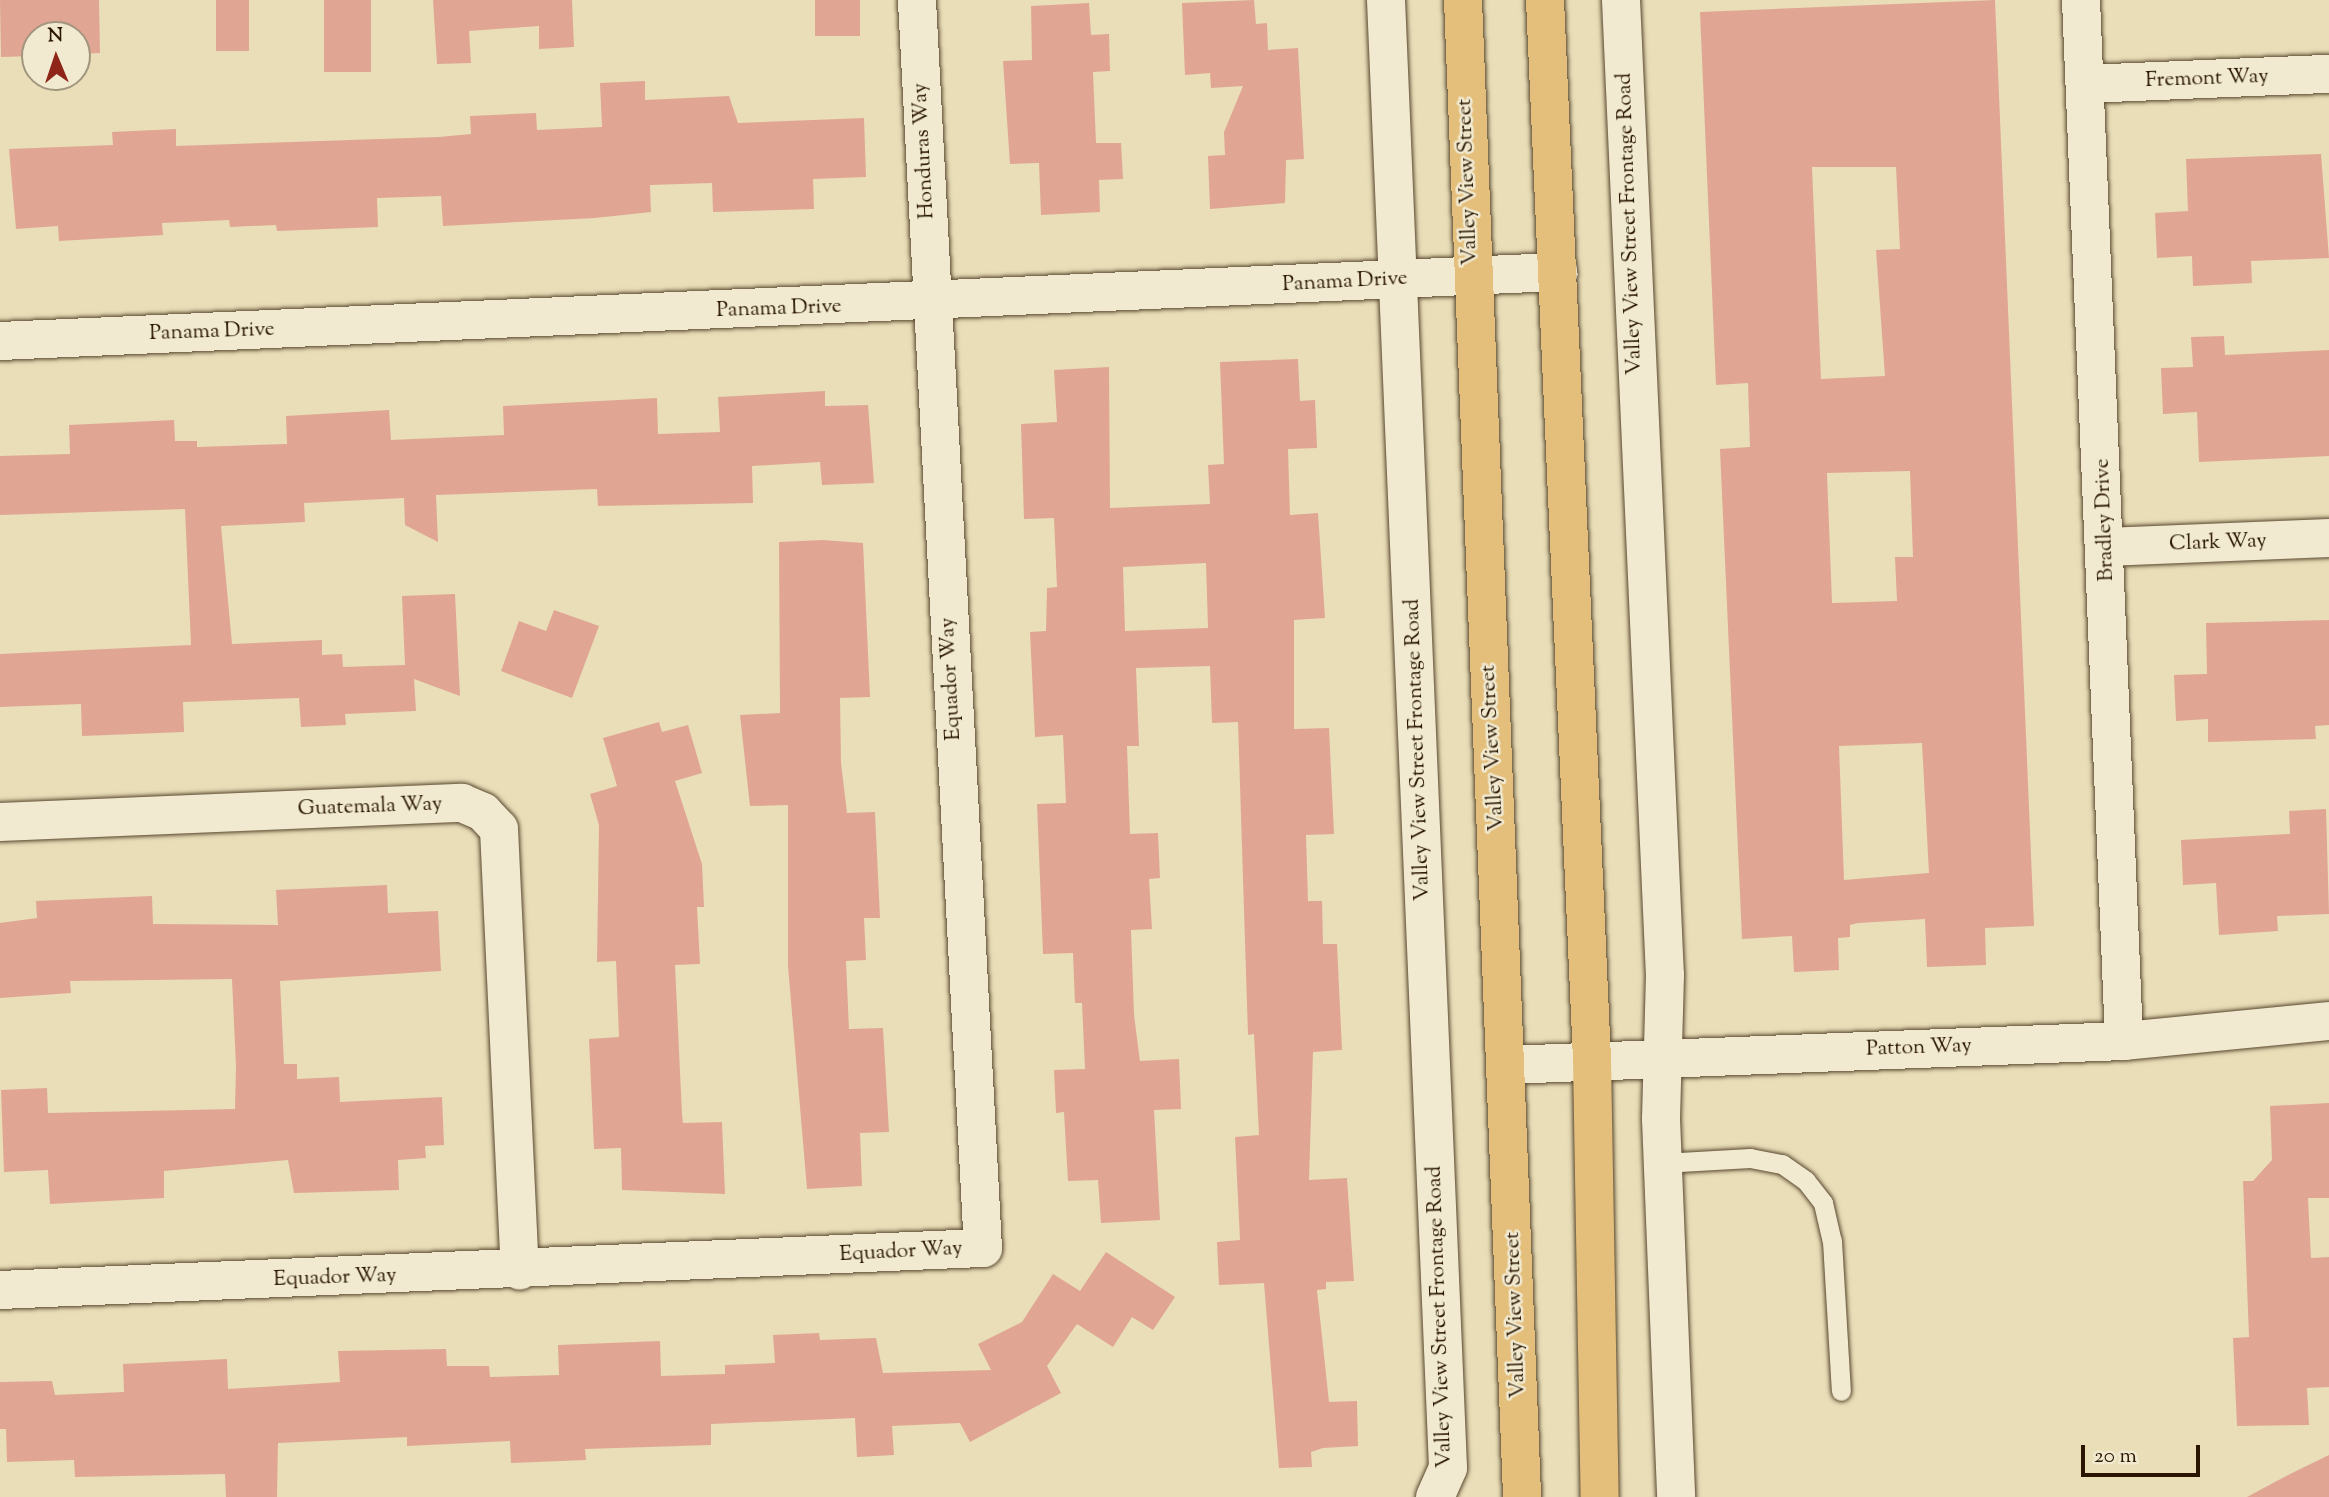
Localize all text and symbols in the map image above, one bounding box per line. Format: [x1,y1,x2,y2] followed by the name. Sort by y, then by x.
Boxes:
[21,21,91,91] north arrow
[47,23,63,50] text: N
[2145,64,2269,94] street label: Fremont Way
[1612,73,1648,375] street label: Valley View Street Frontage Road
[908,82,940,220] street label: Honduras Way
[1452,98,1484,266] street label: Valley View Street
[1282,266,1408,298] street label: Panama Drive
[716,294,842,324] street label: Panama Drive
[149,317,275,347] street label: Panama Drive
[2090,458,2120,582] street label: Bradley Drive
[2169,529,2267,557] street label: Clark Way
[1400,599,1436,901] street label: Valley View Street Frontage Road
[935,617,967,741] street label: Equador Way
[1476,664,1510,832] street label: Valley View Street
[297,792,443,822] street label: Guatemala Way
[1866,1034,1972,1062] street label: Patton Way
[1422,1166,1458,1468] street label: Valley View Street Frontage Road
[1500,1231,1532,1399] street label: Valley View Street
[839,1236,963,1268] street label: Equador Way
[273,1263,397,1293] street label: Equador Way
[2084,1430,2203,1474] scale bar
[2094,1442,2137,1472] text: 20 m

